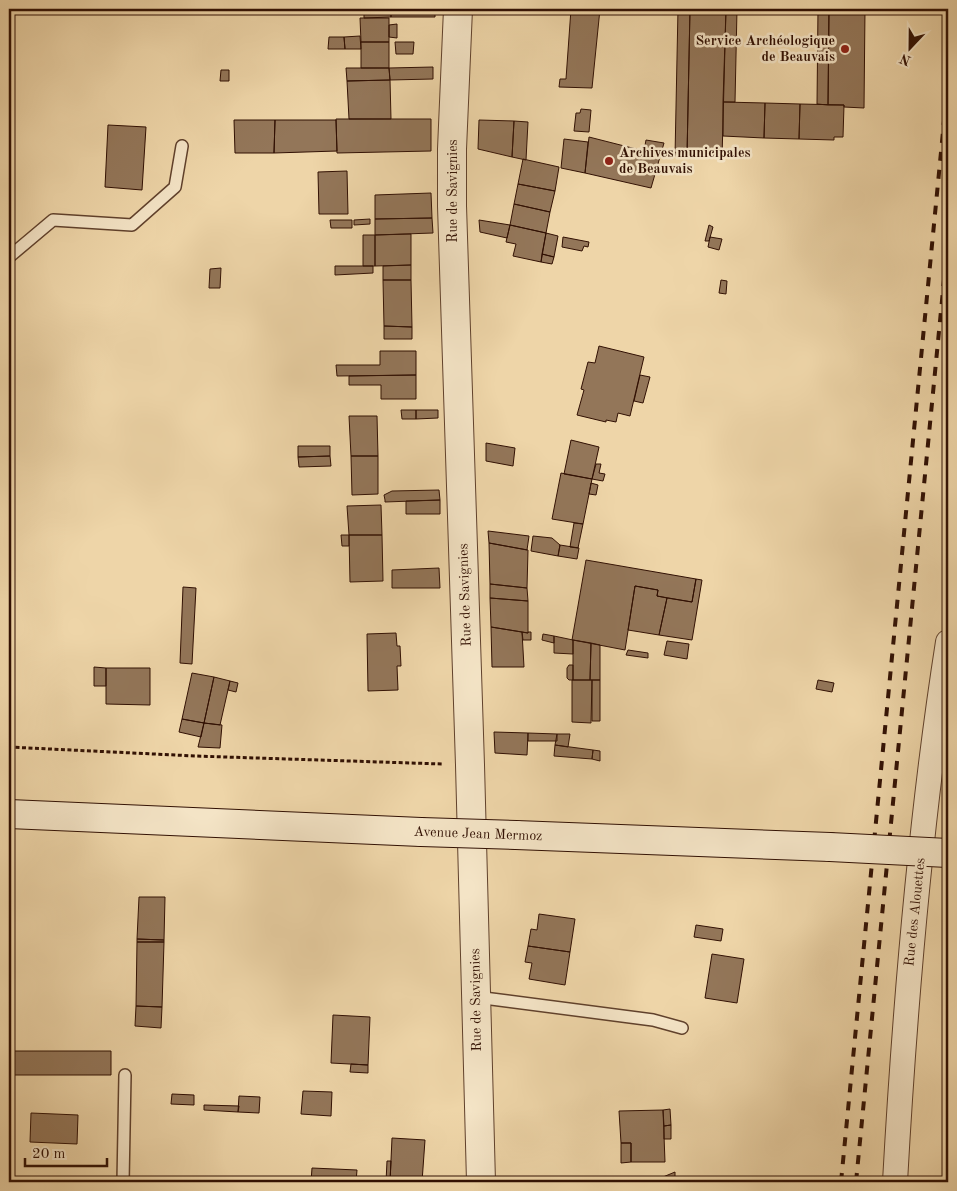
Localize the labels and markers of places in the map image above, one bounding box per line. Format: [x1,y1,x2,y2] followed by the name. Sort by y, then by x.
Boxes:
[695,34,835,64] place label: Service Archéologique de Beauvais
[839,43,851,55] marker: Service Archéologique de Beauvais
[619,146,751,176] place label: Archives municipales de Beauvais
[603,155,615,167] marker: Archives municipales de Beauvais

